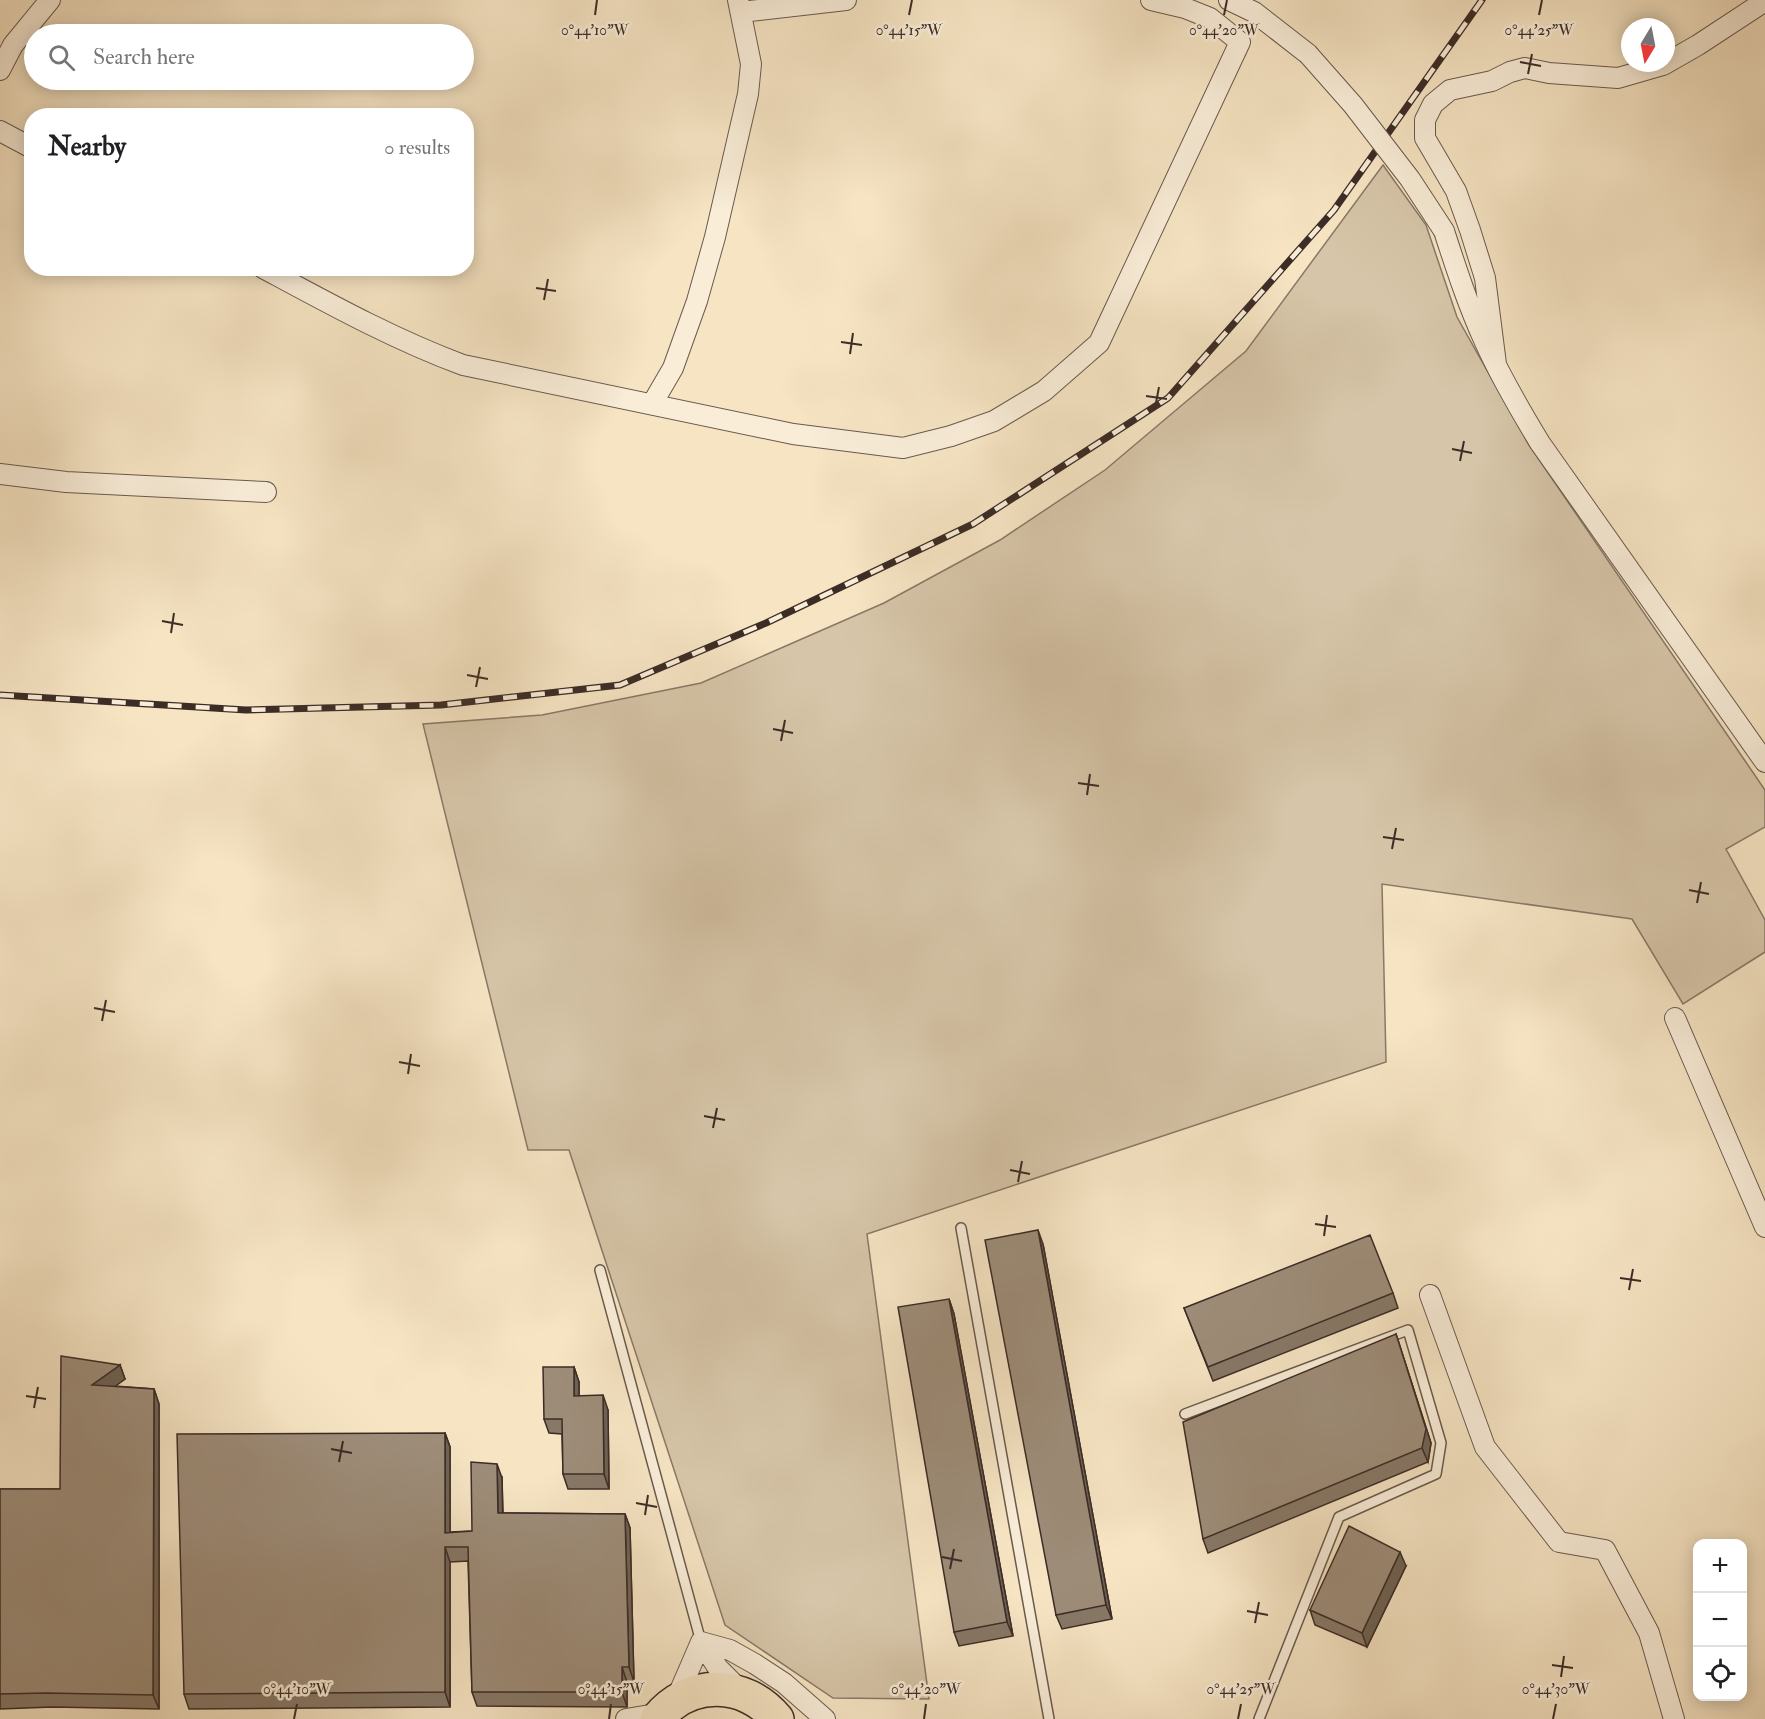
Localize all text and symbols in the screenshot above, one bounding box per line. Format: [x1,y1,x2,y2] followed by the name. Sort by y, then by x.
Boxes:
[1621,18,1675,72] north arrow
[561,21,630,40] text: 0°44'10"W
[876,21,943,40] text: 0°44'15"W
[1189,21,1260,40] text: 0°44'20"W
[1505,21,1574,40] text: 0°44'25"W
[24,24,474,90] search box
[45,41,78,74] icon: search
[93,43,195,71] text: Search here
[48,131,126,163] text: Nearby
[384,135,450,160] text: 0 results
[1693,1539,1747,1701] map controls
[1693,1539,1747,1593] button: +
[1693,1593,1747,1647] button: −
[1693,1647,1747,1701] button: locate
[263,1680,332,1699] text: 0°44'10"W
[578,1680,645,1699] text: 0°44'15"W
[891,1680,962,1699] text: 0°44'20"W
[1207,1680,1276,1699] text: 0°44'25"W
[1522,1680,1591,1699] text: 0°44'30"W

